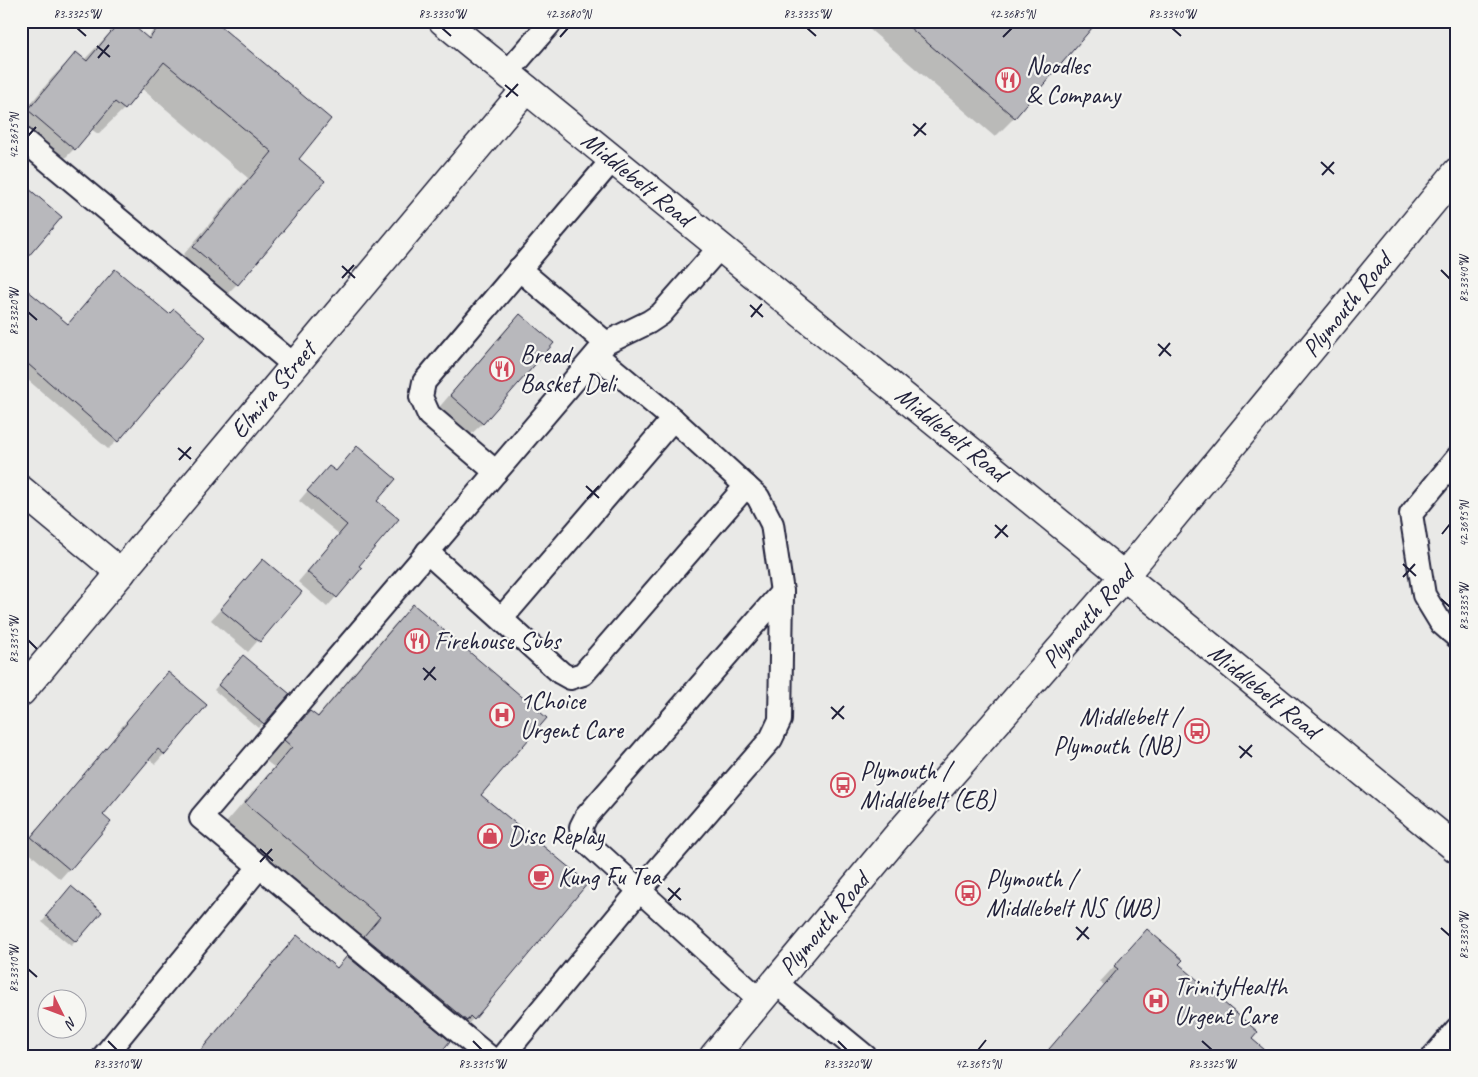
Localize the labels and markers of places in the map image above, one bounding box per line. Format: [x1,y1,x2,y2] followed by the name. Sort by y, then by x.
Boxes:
[1026,50,1123,111] place label: Noodles & Company
[995,67,1021,93] restaurant icon: Noodles & Company
[520,339,619,400] place label: Bread Basket Deli
[489,356,515,382] restaurant icon: Bread Basket Deli
[434,625,563,657] place label: Firehouse Subs
[404,628,430,654] restaurant icon: Firehouse Subs
[520,685,625,746] place label: 1Choice Urgent Care
[1053,701,1185,762] place label: Middlebelt / Plymouth (NB)
[489,702,515,728] hospital icon: 1Choice Urgent Care
[1184,718,1210,744] bus stop icon: Middlebelt / Plymouth (NB)
[860,755,997,816] place label: Plymouth / Middlebelt (EB)
[830,772,856,798] bus stop icon: Plymouth / Middlebelt (EB)
[508,820,605,852] place label: Disc Replay
[477,823,503,849] shop icon: Disc Replay
[558,861,663,893] place label: Kung Fu Tea
[986,863,1161,924] place label: Plymouth / Middlebelt NS (WB)
[528,864,554,890] cafe icon: Kung Fu Tea
[955,880,981,906] bus stop icon: Plymouth / Middlebelt NS (WB)
[1174,971,1289,1032] place label: TrinityHealth Urgent Care
[1143,988,1169,1014] hospital icon: TrinityHealth Urgent Care

